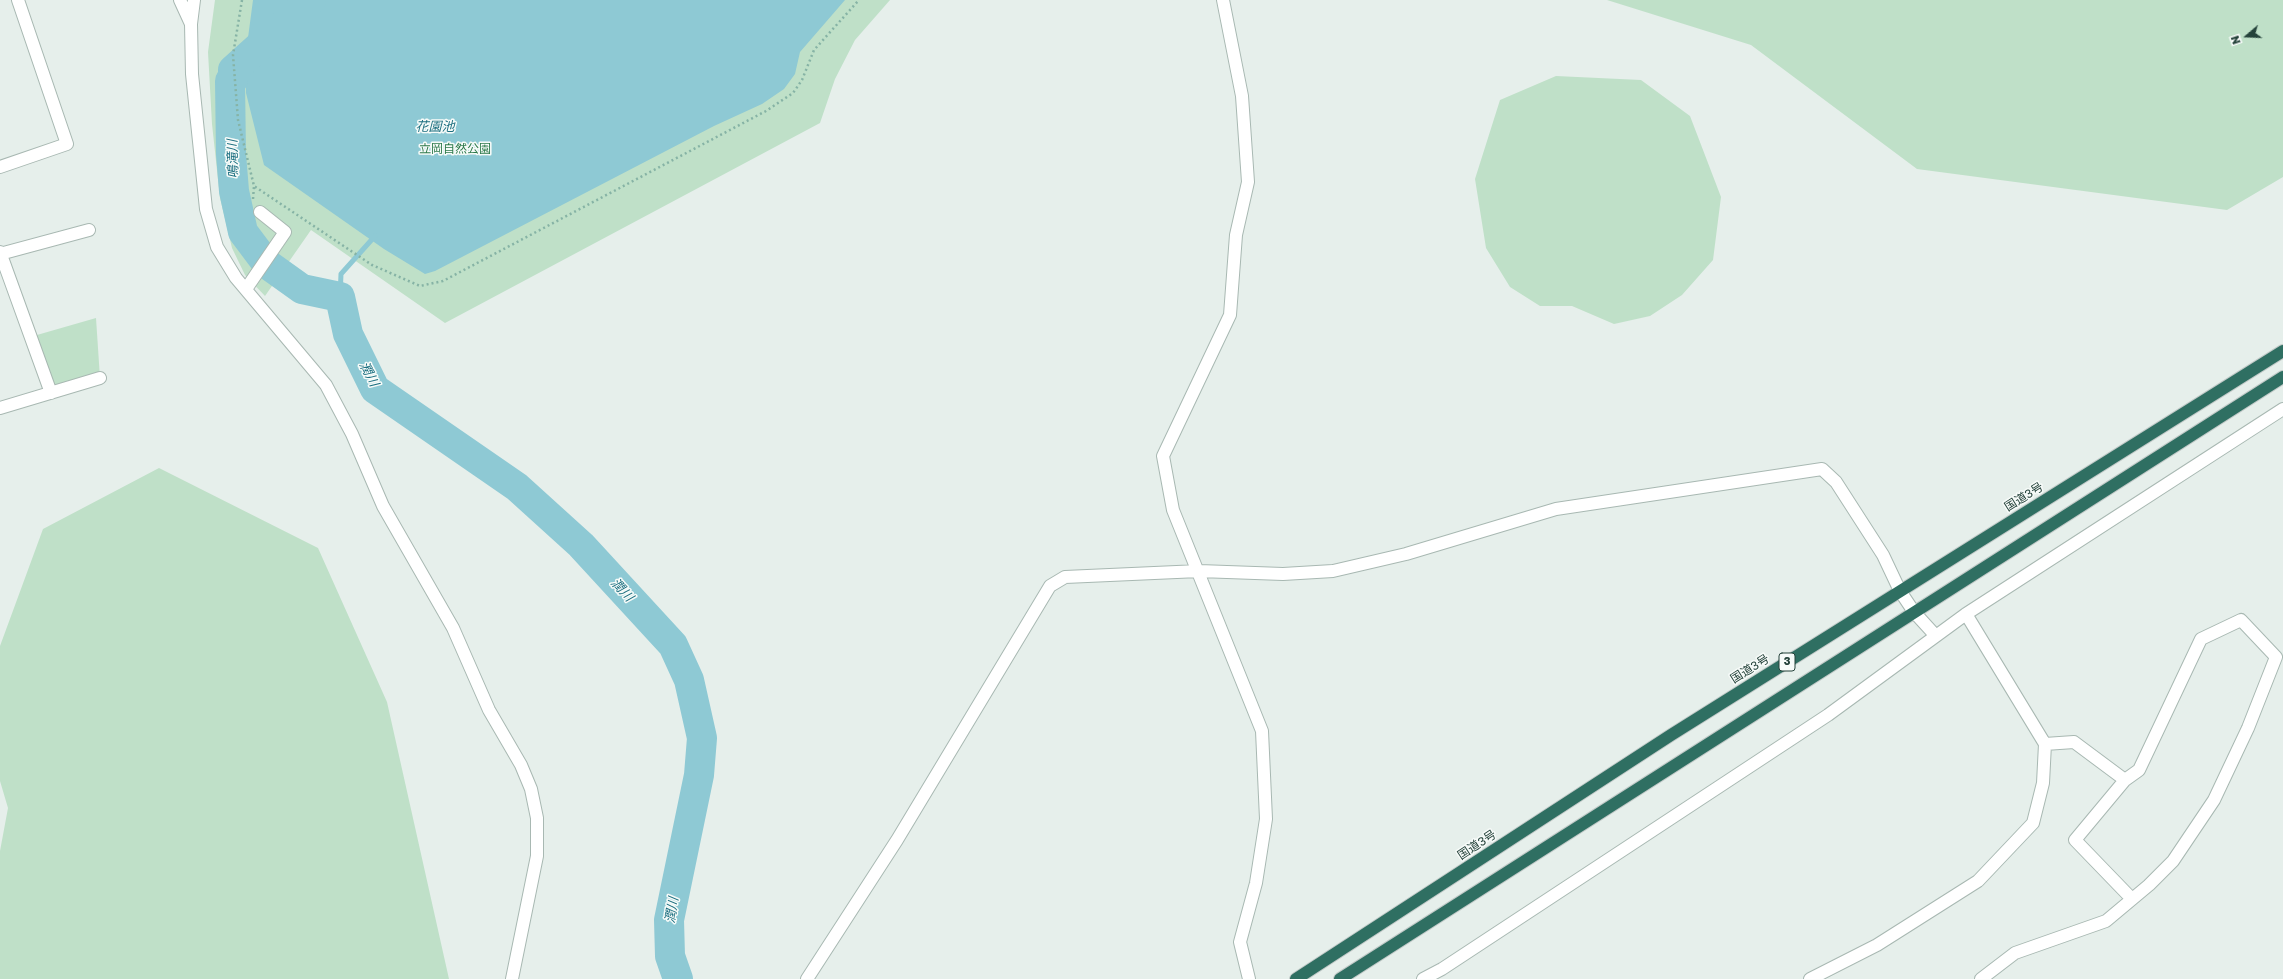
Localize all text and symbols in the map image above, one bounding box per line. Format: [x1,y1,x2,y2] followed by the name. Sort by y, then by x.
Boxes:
[2227,16,2267,56] north arrow
[2228,34,2243,46] text: N
[416,119,454,135] water label: 花園池
[225,139,241,179] water label: 鳴滝川
[419,142,491,156] park label: 立岡自然公園
[356,359,382,389] water label: 潤川
[2002,479,2046,515] street label: 国道3号
[607,575,637,605] water label: 潤川
[1728,651,1772,687] street label: 国道3号
[1779,653,1795,671] road number: 3
[1455,827,1499,863] street label: 国道3号
[662,896,682,924] water label: 潤川

